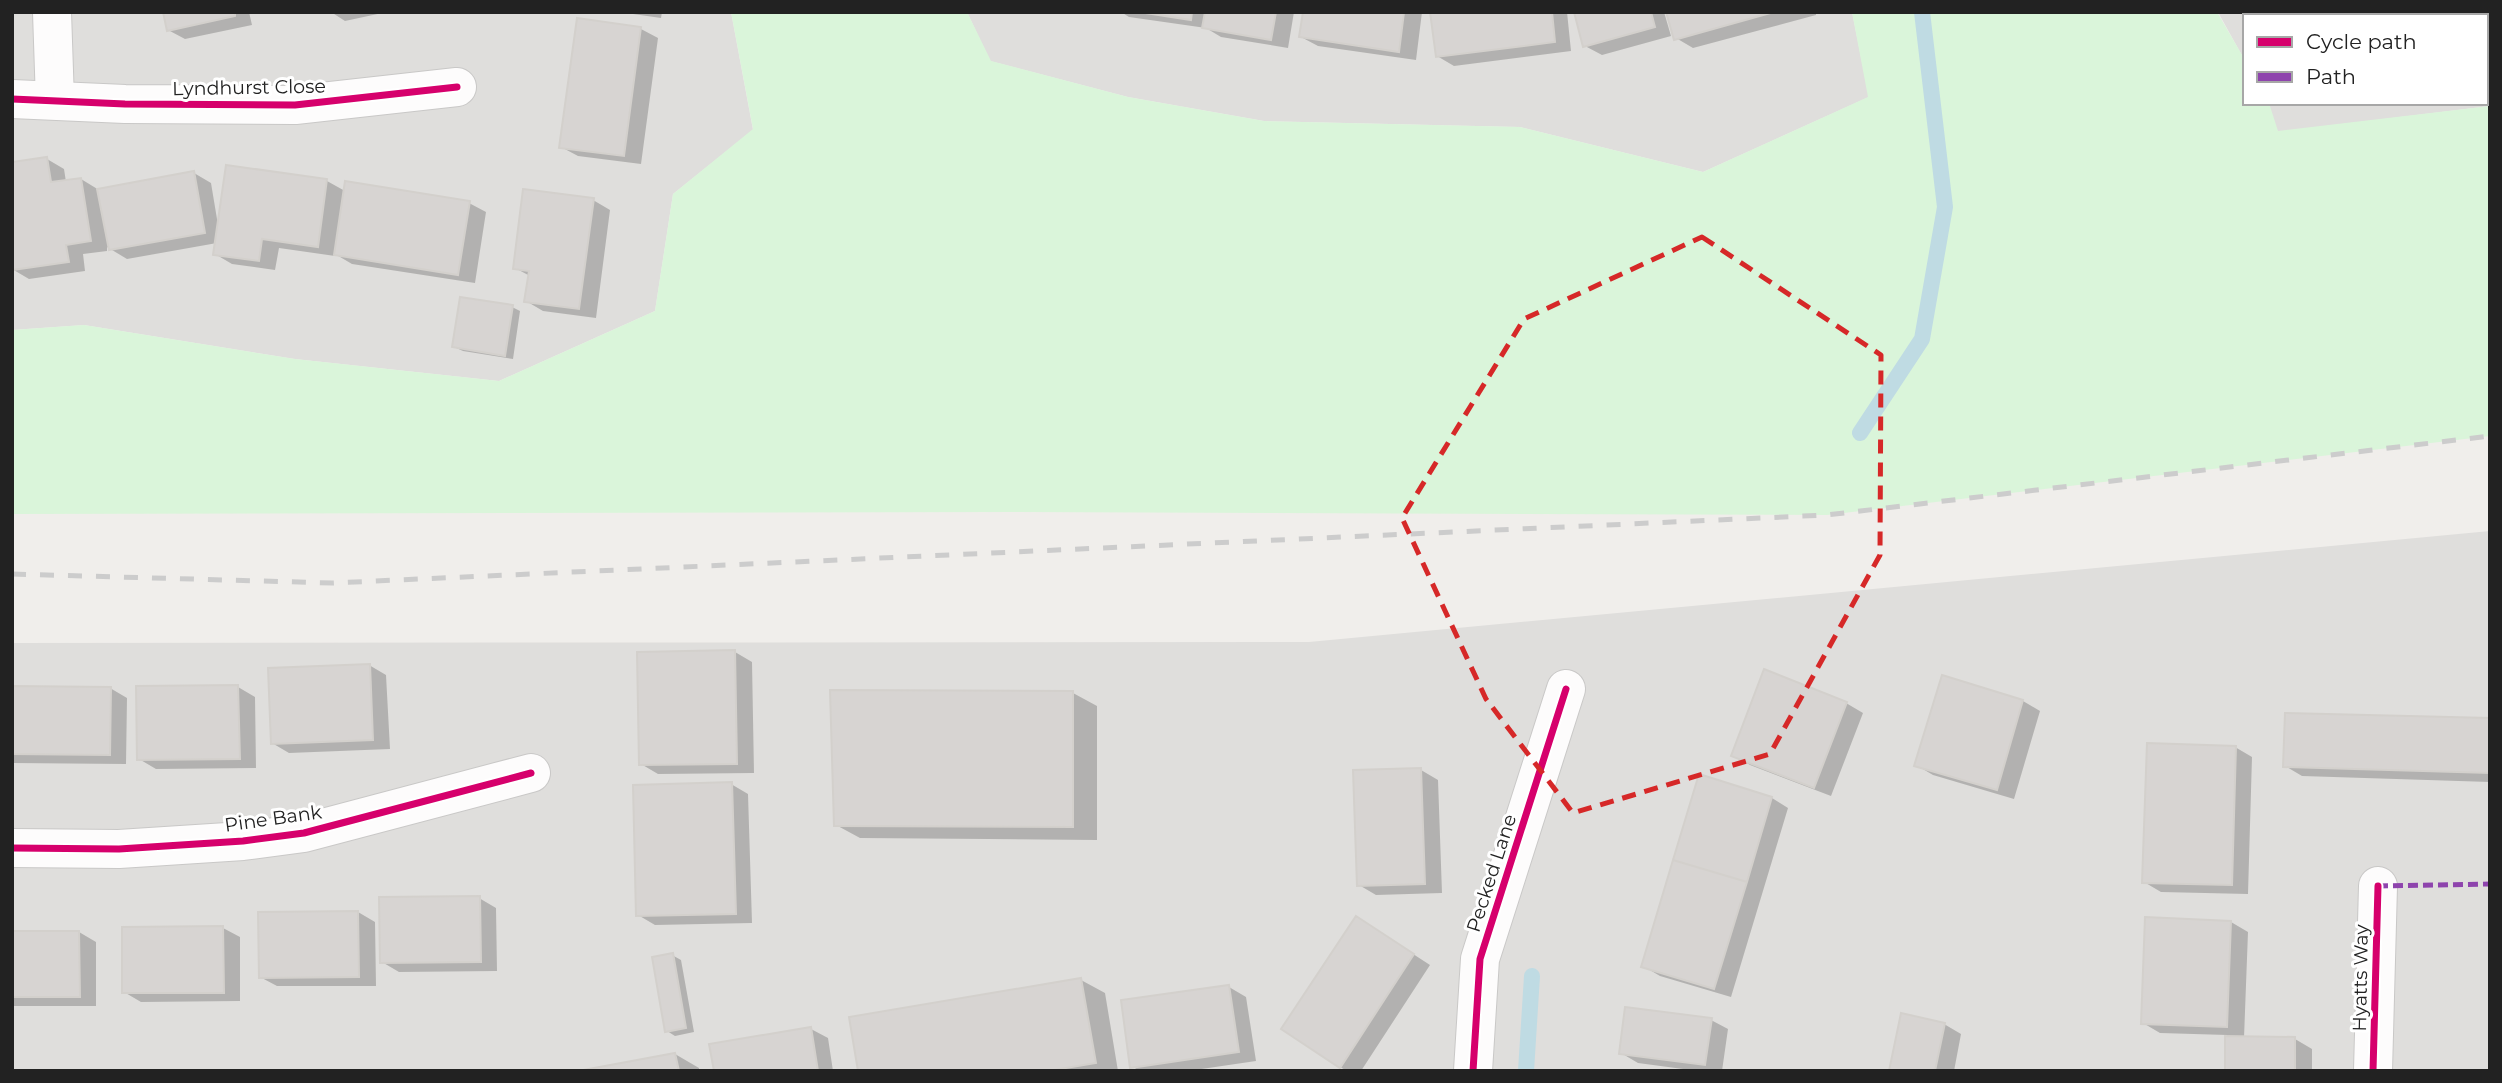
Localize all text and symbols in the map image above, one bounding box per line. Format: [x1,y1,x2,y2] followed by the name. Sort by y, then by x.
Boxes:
[2243,14,2488,105] legend
[2306,29,2417,54] text: Cycle path
[2306,64,2356,89] text: Path
[172,75,326,100] street label: Lyndhurst Close
[223,800,324,837] street label: Pine Bank
[1462,811,1521,935] street label: Pecked Lane
[2348,924,2373,1032] street label: Hyatts Way

